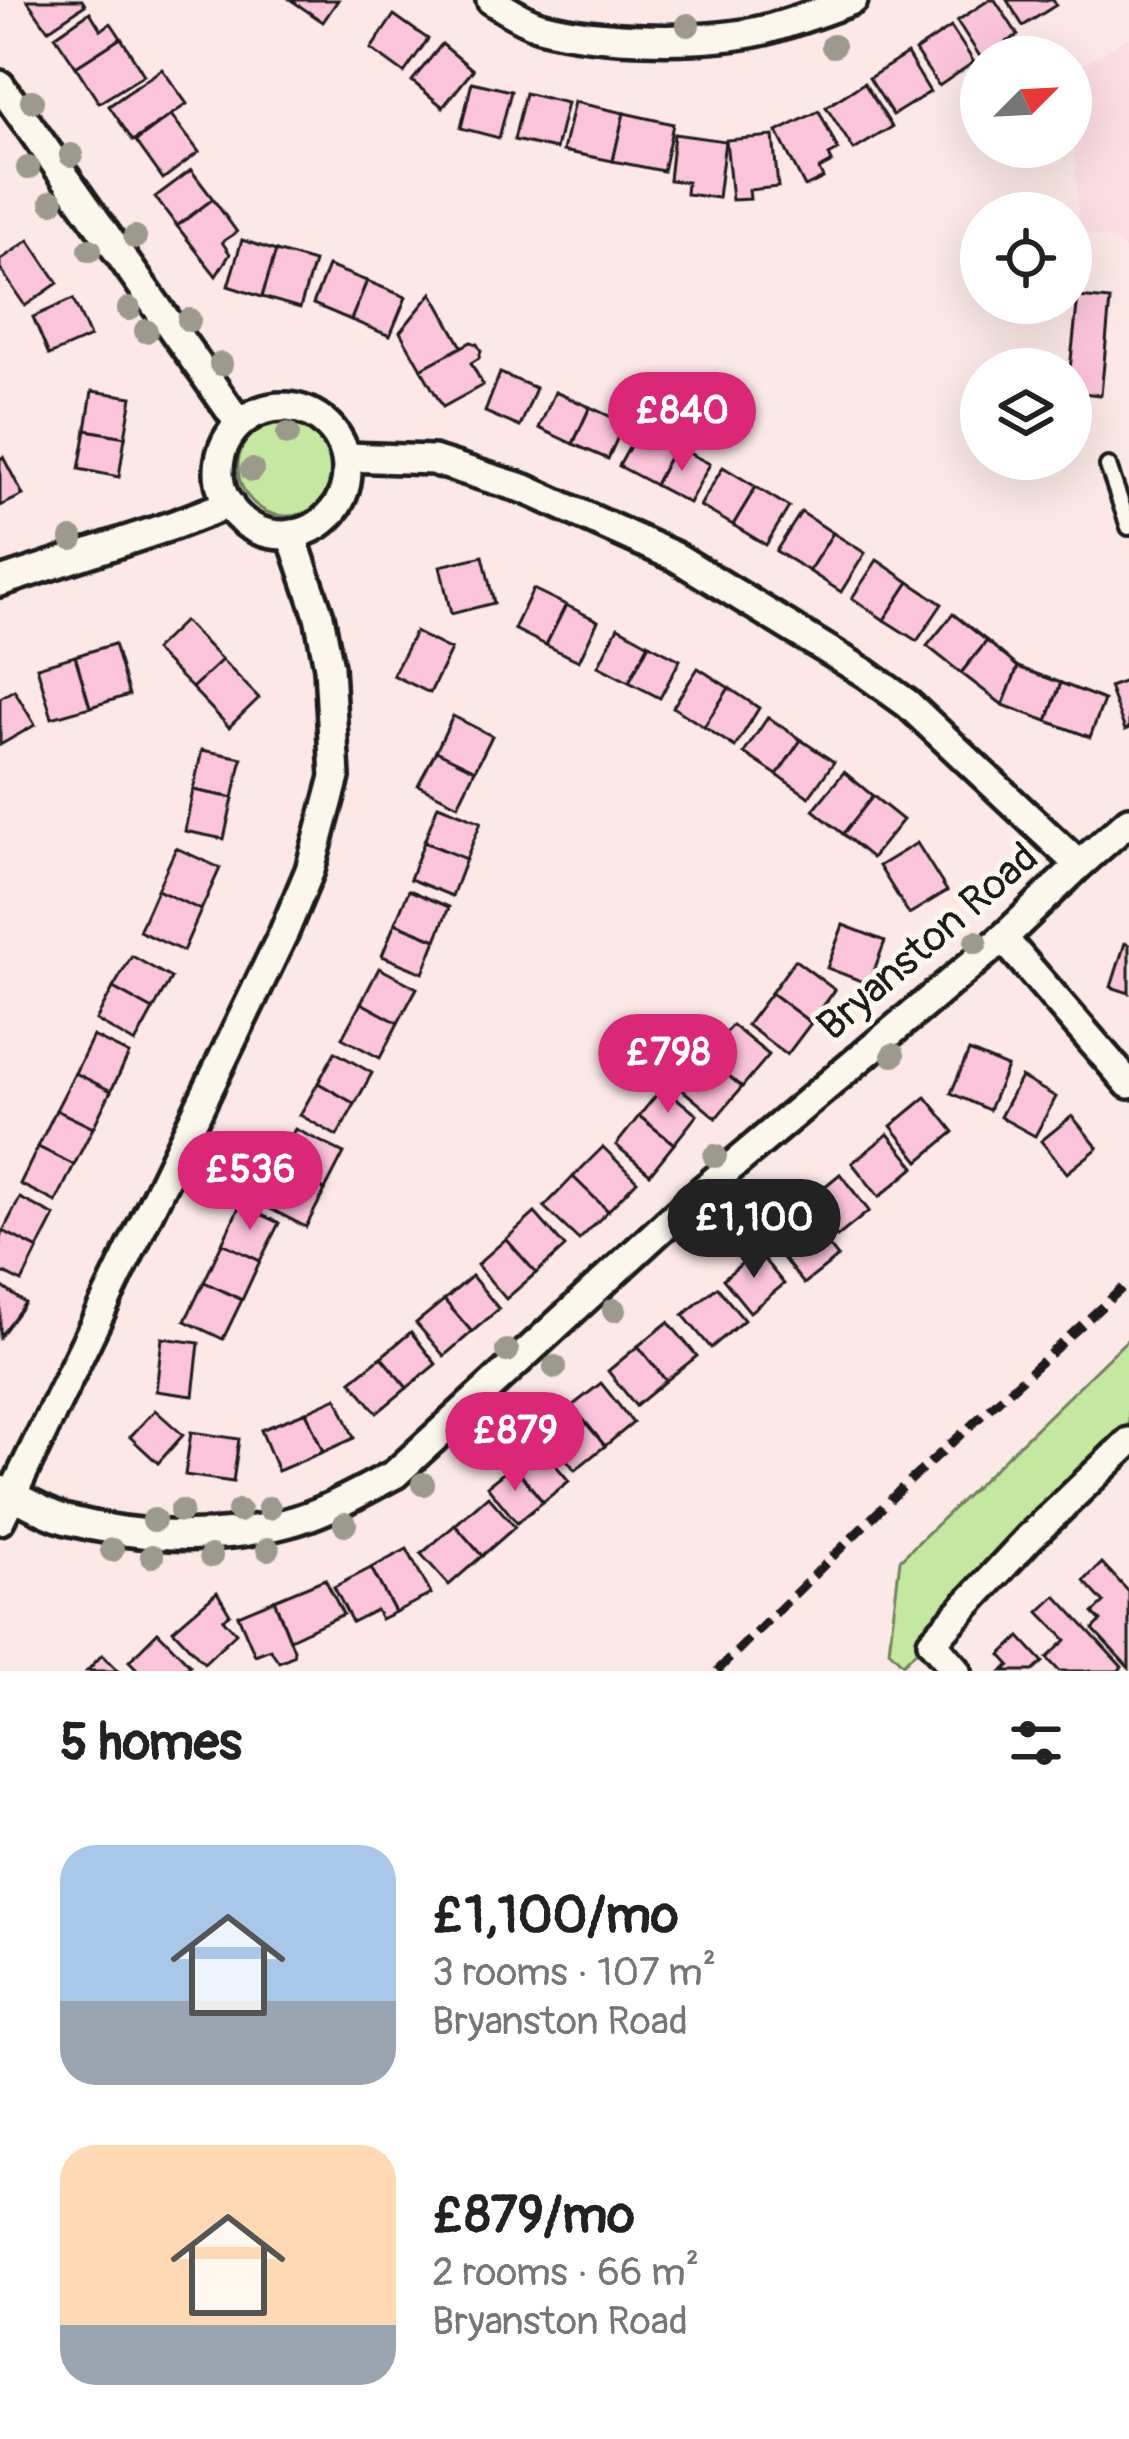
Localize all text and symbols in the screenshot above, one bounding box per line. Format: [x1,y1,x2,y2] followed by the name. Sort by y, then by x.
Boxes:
[960,36,1092,168] north arrow
[960,36,1092,480] map controls
[960,192,1092,324] button: locate
[960,348,1092,480] button: layers
[611,372,753,474] pin: £840
[635,386,729,435] text: £840
[807,832,1049,1052] street label: Bryanston Road
[597,1014,739,1116] pin: £798
[625,1028,711,1077] text: £798
[179,1131,321,1233] pin: £536
[205,1145,295,1194] text: £536
[656,1179,852,1281] pin: £1,100
[695,1193,813,1242] text: £1,100
[444,1392,586,1494] pin: £879
[472,1406,558,1455] text: £879
[1003,1710,1069,1776] icon: filters
[60,1711,242,1775] text: 5 homes
[432,1884,678,1948] text: £1,100/mo
[156,1893,300,2037] icon: home
[432,1948,716,1997] text: 3 rooms · 107 m²
[432,1997,688,2046] text: Bryanston Road
[432,2184,635,2248] text: £879/mo
[156,2193,300,2337] icon: home
[432,2248,699,2297] text: 2 rooms · 66 m²
[432,2297,688,2346] text: Bryanston Road

